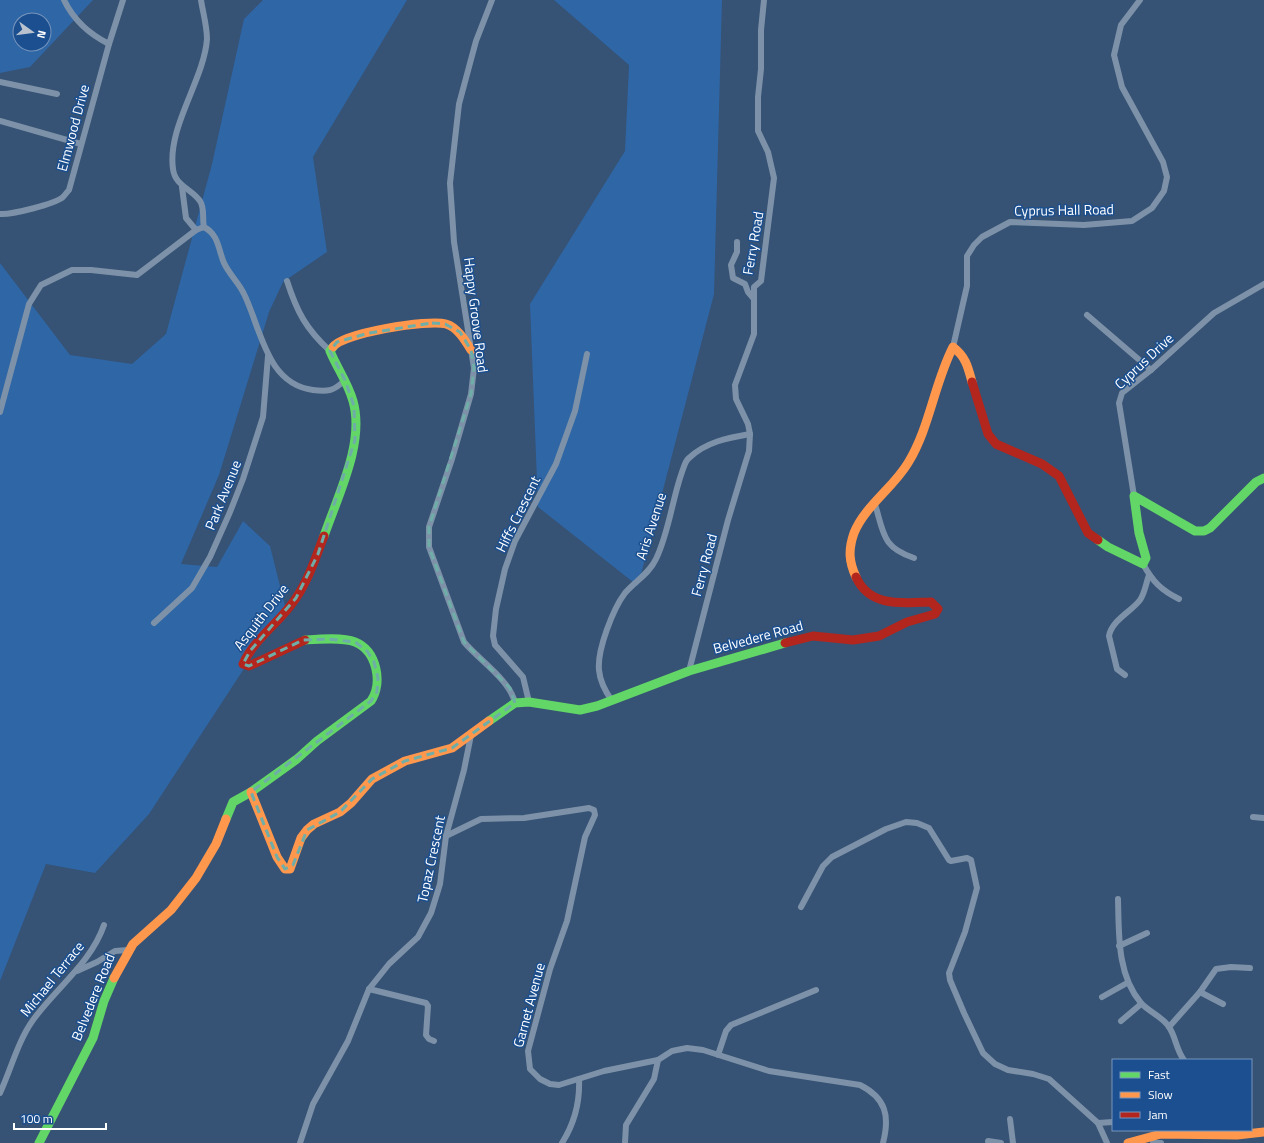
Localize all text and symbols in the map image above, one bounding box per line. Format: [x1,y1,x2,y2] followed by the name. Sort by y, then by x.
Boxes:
[12,12,52,52] north arrow
[33,29,50,40] text: N
[51,82,94,174] street label: Elmwood Drive
[1014,198,1114,221] street label: Cyprus Hall Road
[737,210,768,276] street label: Ferry Road
[459,256,494,374] street label: Happy Groove Road
[1109,328,1178,394] street label: Cyprus Drive
[199,457,246,533] street label: Park Avenue
[490,472,545,556] street label: Hiffs Crescent
[630,489,671,562] street label: Aris Avenue
[685,531,722,599] street label: Ferry Road
[228,579,293,654] street label: Asquith Drive
[711,614,805,659] street label: Belvedere Road
[411,813,450,904] street label: Topaz Crescent
[15,936,89,1021] street label: Michael Terrace
[66,950,120,1044] street label: Belvedere Road
[507,960,550,1050] street label: Garnet Avenue
[1112,1059,1252,1131] legend
[1148,1065,1171,1084] text: Fast
[1148,1085,1173,1104] text: Slow
[14,1105,106,1131] scale bar
[1148,1105,1168,1124] text: Jam
[20,1109,53,1128] text: 100 m

